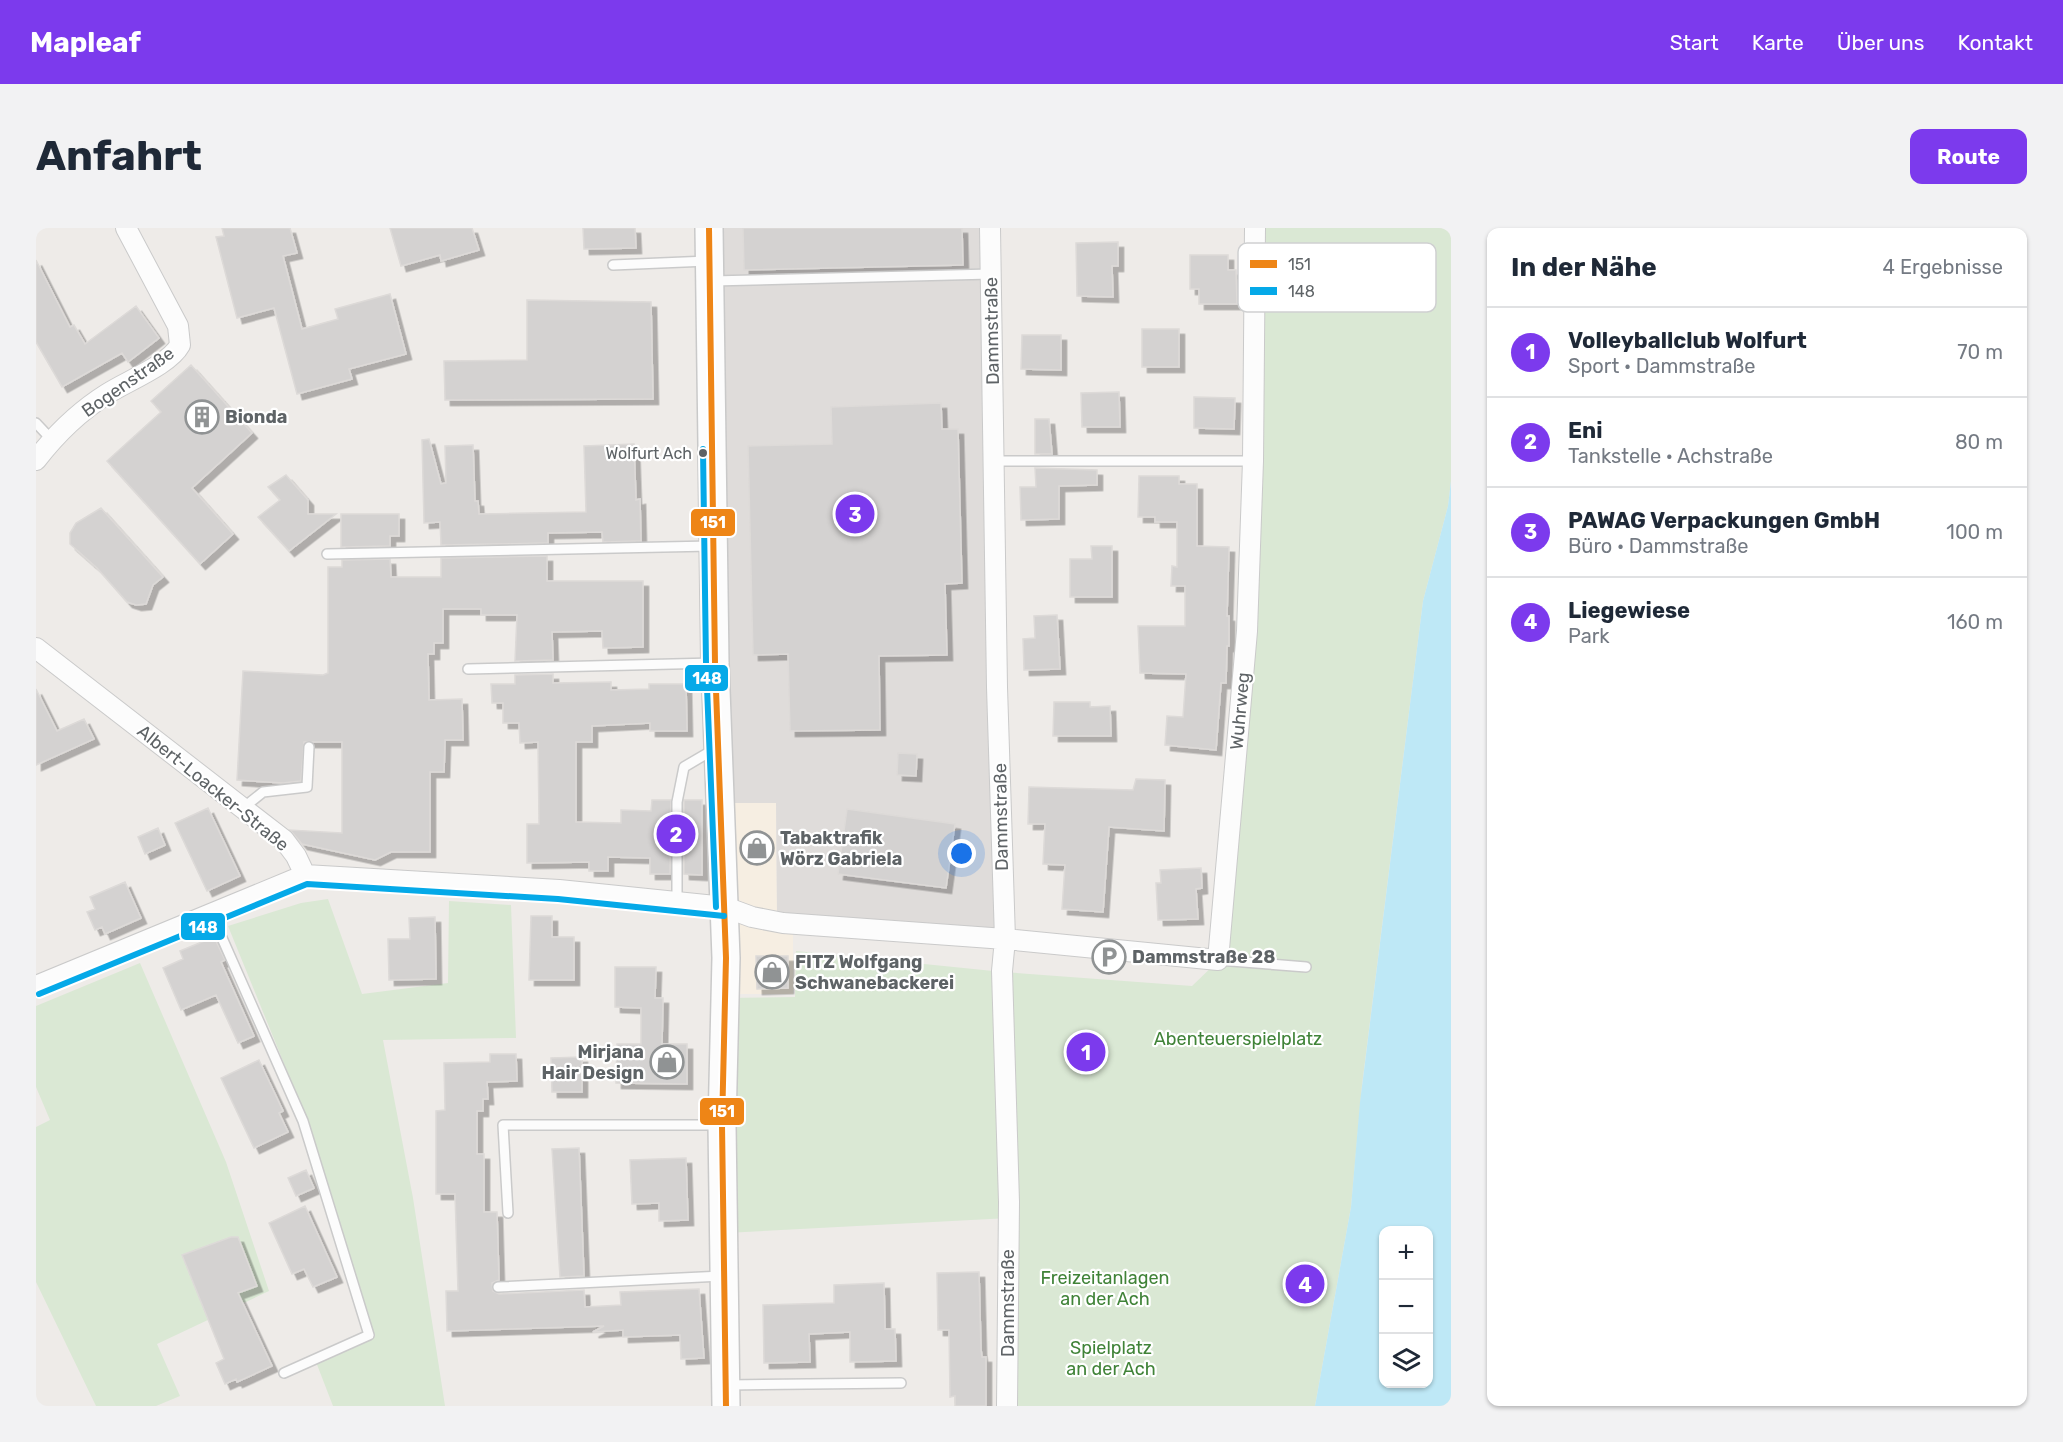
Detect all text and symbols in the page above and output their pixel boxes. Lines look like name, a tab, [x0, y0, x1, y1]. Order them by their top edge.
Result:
text: Mapleaf	[30, 26, 141, 59]
text: Start	[1670, 30, 1719, 55]
text: Karte	[1752, 30, 1804, 55]
text: Über uns	[1837, 30, 1925, 55]
text: Kontakt	[1958, 30, 2033, 55]
button: Route	[1910, 129, 2027, 184]
text: Anfahrt	[36, 131, 202, 181]
legend	[1238, 243, 1436, 312]
text: In der Nähe	[1511, 252, 1657, 283]
text: 151	[1288, 255, 1311, 274]
text: 4 Ergebnisse	[1883, 255, 2003, 279]
street label: Dammstraße	[980, 277, 1004, 385]
text: 148	[1288, 282, 1315, 301]
text: Volleyballclub Wolfurt	[1568, 327, 1807, 354]
text: 1	[1526, 340, 1535, 364]
text: 70 m	[1957, 340, 2003, 364]
street label: Bogenstraße	[78, 342, 178, 422]
text: Sport · Dammstraße	[1568, 354, 1756, 378]
building icon: Bionda	[184, 399, 220, 435]
place label: Bionda	[225, 406, 287, 428]
text: Eni	[1568, 417, 1603, 444]
text: 2	[1524, 430, 1537, 454]
text: 80 m	[1955, 430, 2003, 454]
place label: Wolfurt Ach	[606, 444, 692, 463]
text: Tankstelle · Achstraße	[1568, 444, 1773, 468]
marker: Wolfurt Ach	[697, 447, 709, 459]
pin: 3	[836, 492, 874, 536]
text: PAWAG Verpackungen GmbH	[1568, 507, 1880, 534]
line badge: 151	[690, 508, 736, 537]
text: 151	[700, 513, 726, 532]
text: 3	[1524, 520, 1537, 544]
text: 100 m	[1946, 520, 2003, 544]
text: Büro · Dammstraße	[1568, 534, 1749, 558]
text: Liegewiese	[1568, 597, 1690, 624]
text: 4	[1524, 610, 1537, 634]
text: 160 m	[1947, 610, 2003, 634]
text: Park	[1568, 624, 1610, 648]
line badge: 148	[684, 664, 729, 692]
text: 148	[692, 669, 722, 688]
street label: Wuhrweg	[1226, 671, 1254, 751]
street label: Albert-Loacker-Straße	[133, 720, 293, 856]
street label: Dammstraße	[989, 763, 1013, 871]
pin: 2	[656, 812, 696, 856]
place label: Tabaktrafik Wörz Gabriela	[780, 827, 902, 870]
shop icon: Tabaktrafik Wörz Gabriela	[739, 830, 775, 866]
your location	[947, 839, 976, 868]
line badge: 148	[180, 912, 226, 941]
text: 148	[188, 918, 218, 937]
parking icon: Dammstraße 28	[1091, 939, 1127, 975]
place label: Dammstraße 28	[1132, 946, 1275, 968]
place label: FITZ Wolfgang Schwanebackerei	[795, 951, 954, 994]
shop icon: FITZ Wolfgang Schwanebackerei	[754, 954, 790, 990]
park label: Abenteuerspielplatz	[1154, 1028, 1322, 1050]
pin: 1	[1066, 1030, 1106, 1074]
place label: Mirjana Hair Design	[542, 1041, 644, 1084]
shop icon: Mirjana Hair Design	[649, 1044, 685, 1080]
line badge: 151	[699, 1097, 745, 1126]
text: 151	[709, 1102, 735, 1121]
map controls	[1379, 1226, 1433, 1388]
button: +	[1379, 1226, 1433, 1280]
street label: Dammstraße	[997, 1249, 1019, 1357]
pin: 4	[1286, 1262, 1324, 1306]
park label: Freizeitanlagen an der Ach	[1041, 1267, 1169, 1310]
button: −	[1379, 1280, 1433, 1334]
button: layers	[1379, 1334, 1433, 1388]
park label: Spielplatz an der Ach	[1066, 1337, 1156, 1380]

